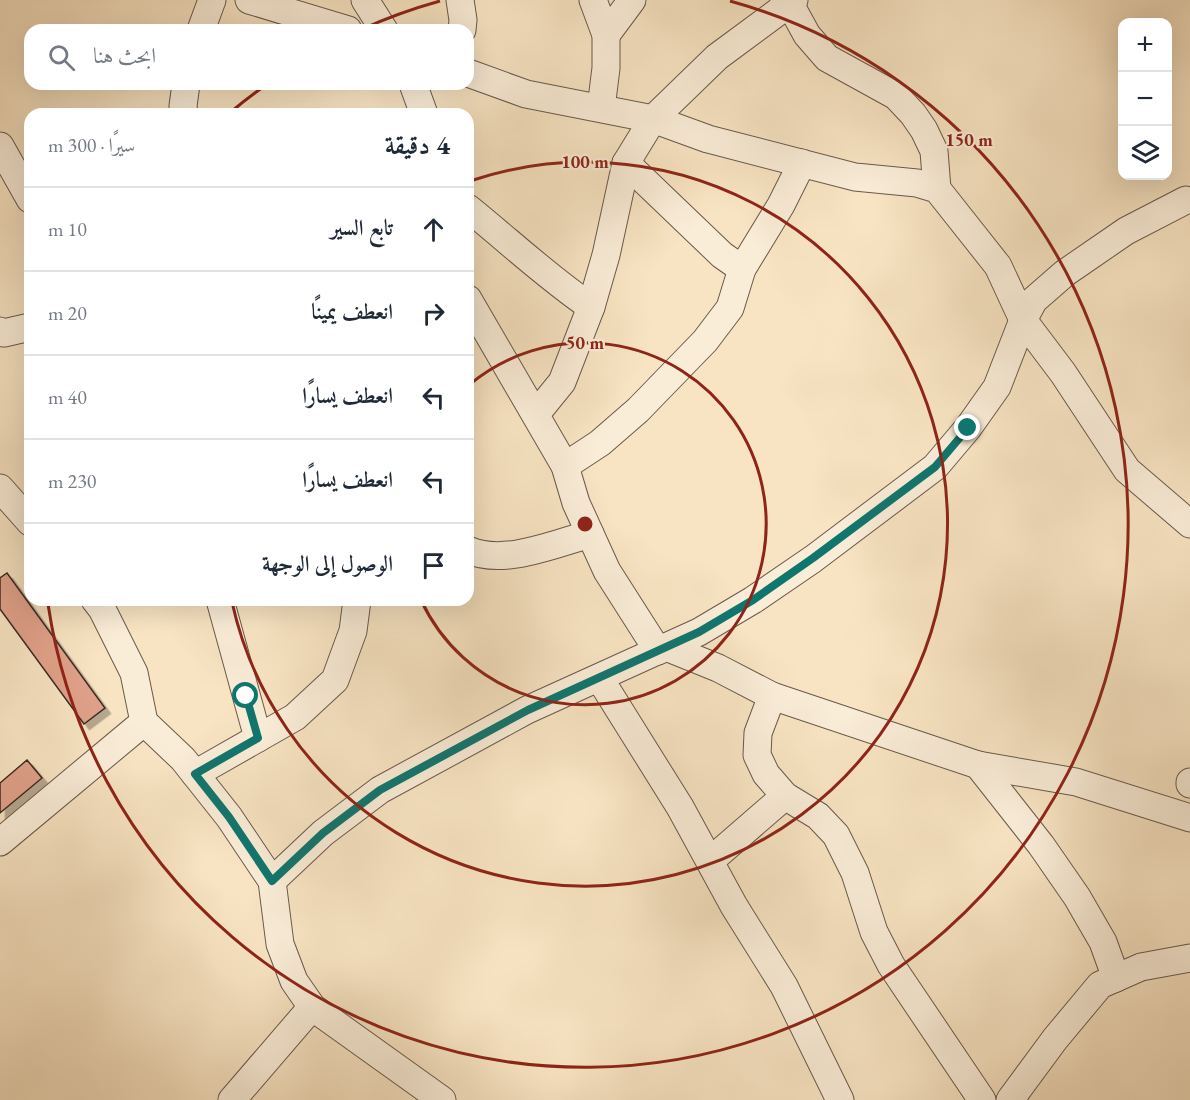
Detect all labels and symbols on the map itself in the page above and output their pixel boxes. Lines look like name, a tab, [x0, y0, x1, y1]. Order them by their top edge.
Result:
text: 150 m	[945, 128, 993, 151]
text: 100 m	[561, 150, 609, 173]
text: 50 m	[566, 331, 604, 354]
route end	[954, 414, 980, 440]
centre of rings	[575, 514, 595, 534]
route start	[232, 682, 258, 708]

